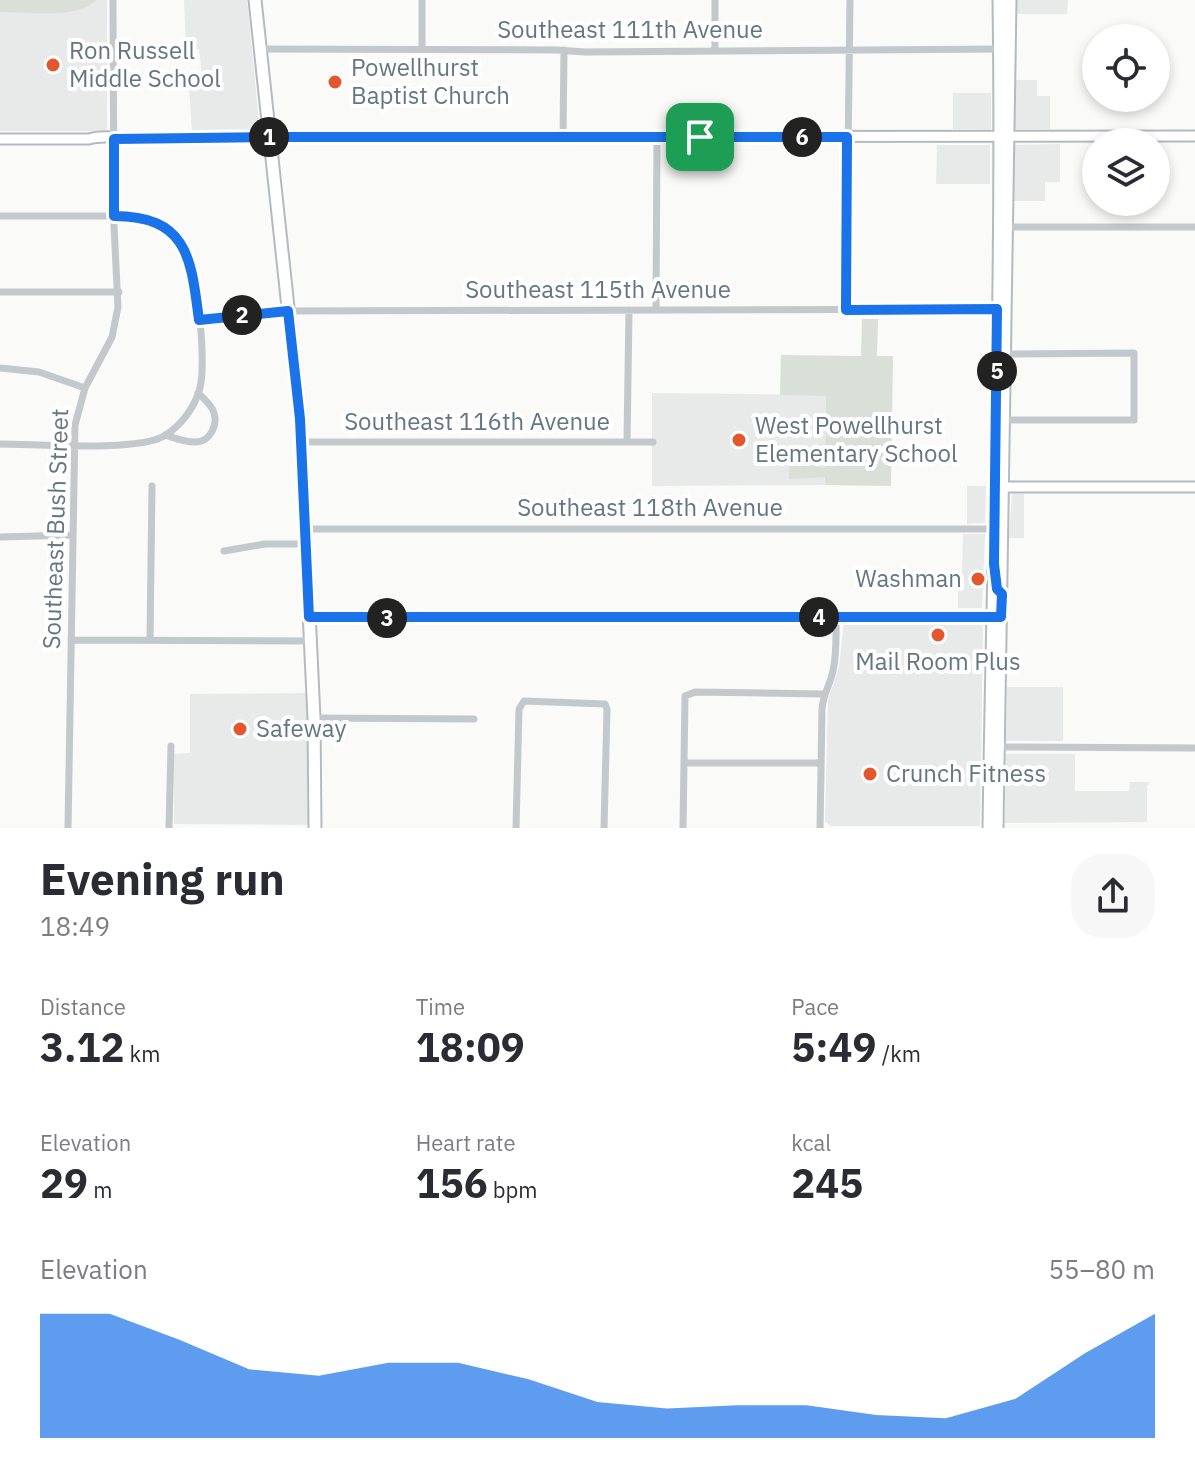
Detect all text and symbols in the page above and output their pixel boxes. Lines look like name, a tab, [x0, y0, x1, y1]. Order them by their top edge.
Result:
street label: Southeast 111th Avenue	[497, 13, 763, 45]
map controls	[1082, 24, 1170, 216]
button: locate	[1082, 24, 1170, 112]
place label: Ron Russell Middle School	[69, 34, 221, 94]
place label: Powellhurst Baptist Church	[351, 51, 510, 111]
marker: Ron Russell Middle School	[44, 56, 62, 74]
marker: Powellhurst Baptist Church	[326, 73, 344, 91]
pin	[666, 103, 734, 171]
icon: arrive	[678, 115, 722, 159]
pin: 1	[249, 117, 289, 157]
pin: 6	[782, 117, 822, 157]
text: 1	[262, 122, 276, 151]
text: 6	[795, 122, 809, 151]
button: layers	[1082, 128, 1170, 216]
street label: Southeast 115th Avenue	[465, 273, 731, 305]
pin: 2	[222, 295, 262, 335]
text: 2	[235, 300, 249, 329]
pin: 5	[977, 351, 1017, 391]
text: 5	[990, 356, 1004, 385]
street label: Southeast 116th Avenue	[344, 405, 610, 437]
street label: Southeast Bush Street	[35, 408, 75, 650]
place label: West Powellhurst Elementary School	[755, 409, 957, 469]
marker: West Powellhurst Elementary School	[730, 431, 748, 449]
street label: Southeast 118th Avenue	[517, 491, 783, 523]
place label: Washman	[855, 562, 962, 594]
marker: Washman	[969, 570, 987, 588]
pin: 4	[799, 597, 839, 637]
pin: 3	[367, 598, 407, 638]
text: 4	[812, 602, 826, 631]
text: 3	[380, 603, 394, 632]
marker: Mail Room Plus	[929, 626, 947, 644]
place label: Mail Room Plus	[855, 645, 1021, 677]
place label: Safeway	[256, 712, 346, 744]
marker: Safeway	[231, 720, 249, 738]
place label: Crunch Fitness	[886, 757, 1046, 789]
marker: Crunch Fitness	[861, 765, 879, 783]
text: Evening run	[40, 850, 285, 907]
button: share	[1071, 854, 1155, 938]
text: 18:49	[40, 909, 110, 943]
text: Distance	[40, 992, 126, 1021]
text: Time	[416, 992, 465, 1021]
text: Pace	[791, 992, 839, 1021]
text: 3.12	[40, 1021, 124, 1073]
text: 18:09	[416, 1021, 525, 1073]
text: 5:49	[791, 1021, 877, 1073]
text: km	[124, 1039, 160, 1068]
text: /km	[877, 1039, 921, 1068]
text: Elevation	[40, 1128, 131, 1157]
text: Heart rate	[416, 1128, 516, 1157]
text: kcal	[791, 1128, 831, 1157]
text: 29	[40, 1157, 88, 1209]
text: 156	[416, 1157, 488, 1209]
text: 245	[791, 1157, 863, 1209]
text: m	[88, 1175, 112, 1204]
text: bpm	[488, 1175, 538, 1204]
text: Elevation	[40, 1252, 148, 1286]
text: 55–80 m	[1048, 1252, 1155, 1286]

